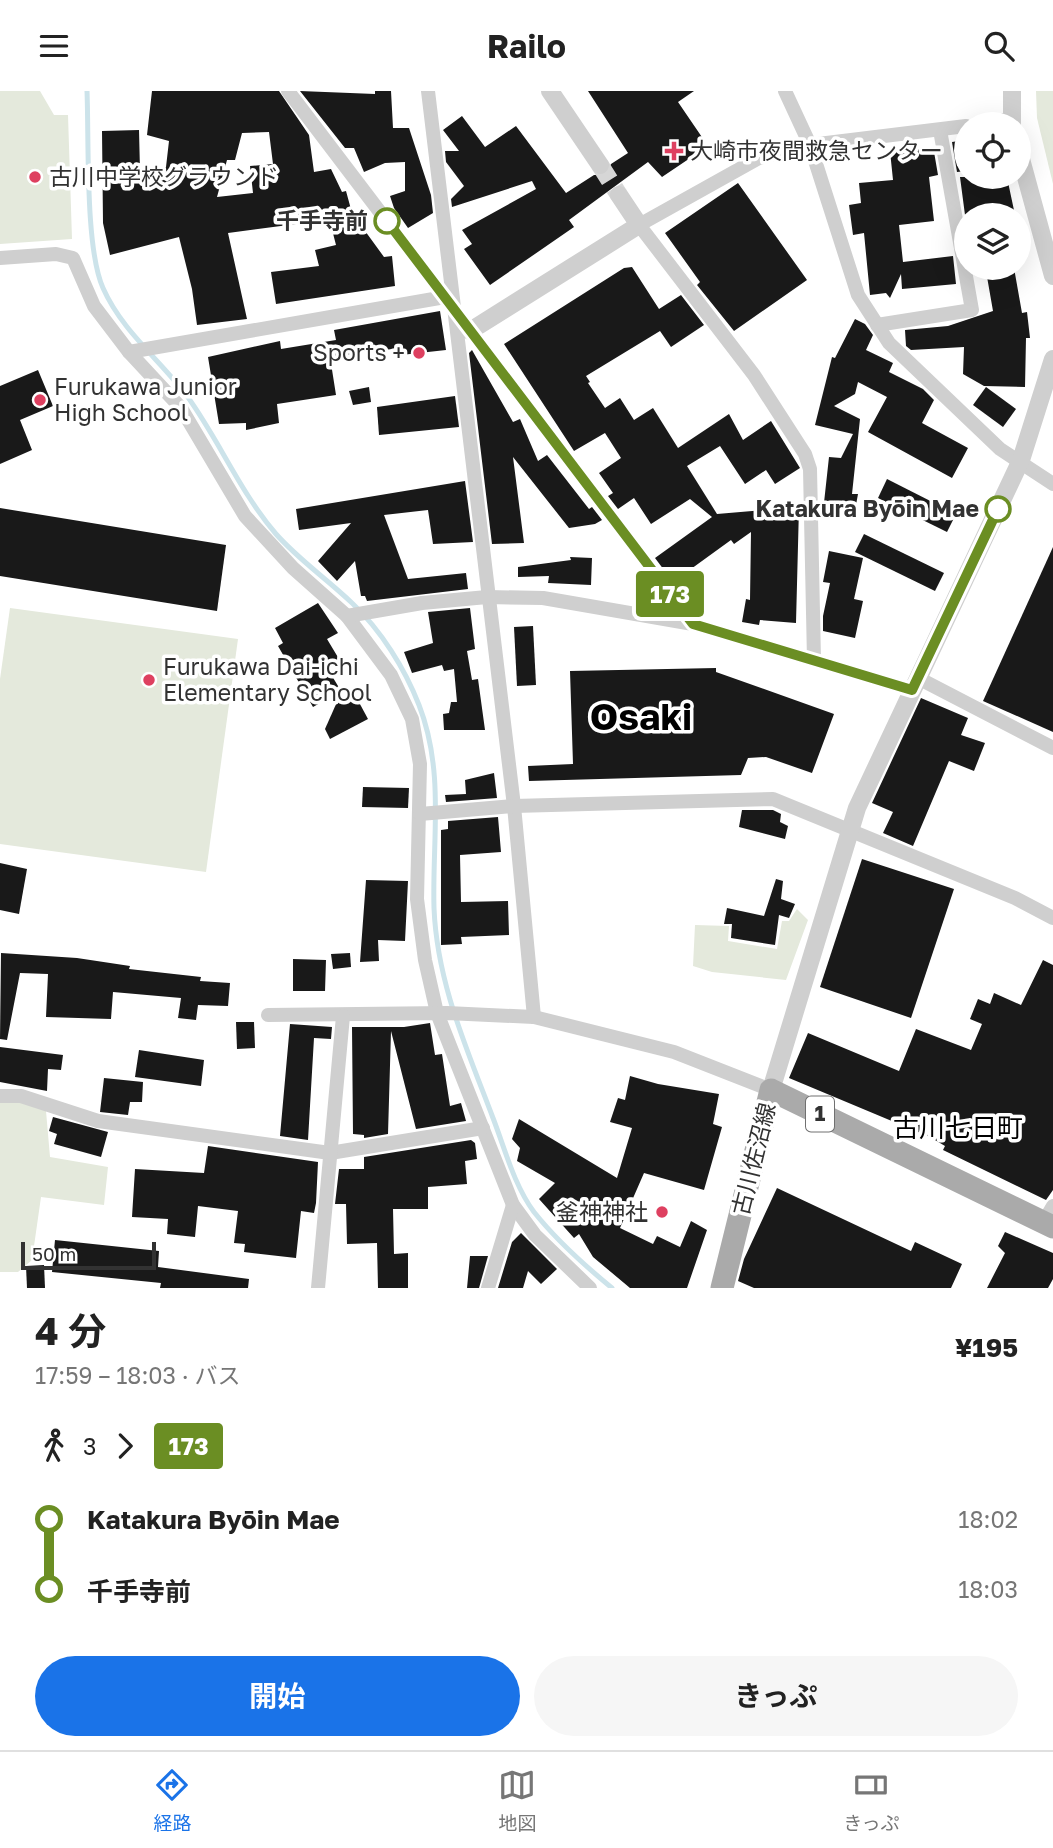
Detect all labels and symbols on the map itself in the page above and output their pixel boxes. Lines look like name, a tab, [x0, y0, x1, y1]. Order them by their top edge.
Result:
place label: 大崎市夜間救急センター	[690, 136, 943, 164]
marker: 大崎市夜間救急センター	[664, 141, 684, 161]
place label: 古川中学校グラウンド	[49, 162, 279, 190]
marker: 古川中学校グラウンド	[27, 169, 43, 185]
place label: 千手寺前	[276, 206, 368, 234]
marker: 千手寺前	[374, 208, 400, 234]
place label: Sports +	[313, 338, 405, 366]
marker: Sports +	[411, 345, 427, 361]
place label: Furukawa Junior High School	[54, 372, 237, 426]
marker: Furukawa Junior High School	[32, 392, 48, 408]
place label: Katakura Byōin Mae	[755, 494, 979, 522]
marker: Katakura Byōin Mae	[985, 496, 1011, 522]
line badge: 173	[630, 571, 710, 617]
place label: Furukawa Dai-ichi Elementary School	[163, 652, 372, 706]
marker: Furukawa Dai-ichi Elementary School	[141, 672, 157, 688]
district label: Osaki	[590, 694, 692, 738]
road number: 1	[806, 1097, 834, 1131]
street label: 古川佐沼線	[726, 1100, 781, 1218]
district label: 古川七日町	[893, 1112, 1023, 1143]
place label: 釜神神社	[556, 1197, 648, 1225]
marker: 釜神神社	[654, 1204, 670, 1220]
scale bar	[21, 1239, 156, 1271]

